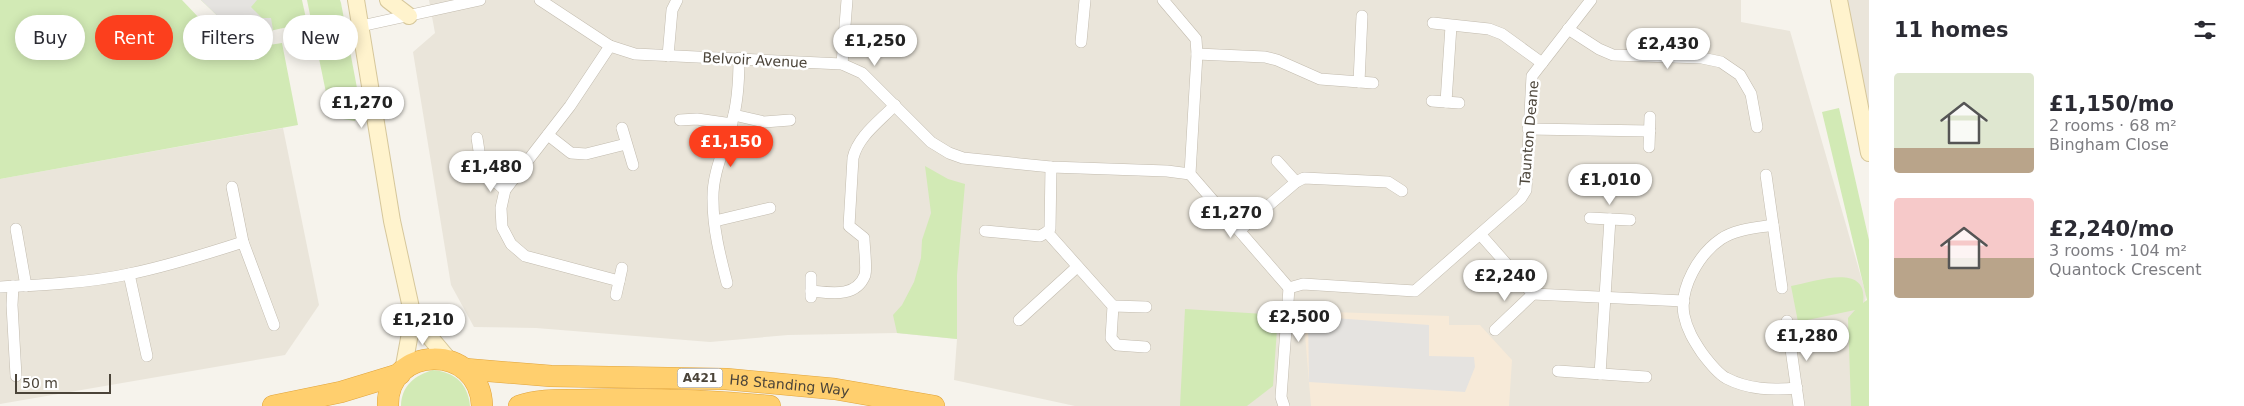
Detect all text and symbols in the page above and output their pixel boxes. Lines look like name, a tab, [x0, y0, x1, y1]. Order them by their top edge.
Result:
chip: Buy	[15, 15, 85, 60]
chip: Rent	[95, 15, 173, 60]
chip: Filters	[183, 15, 273, 60]
chip: New	[283, 15, 358, 60]
icon: filters	[2191, 16, 2219, 44]
text: 11 homes	[1894, 18, 2009, 42]
pin: £1,250	[834, 24, 916, 67]
pin: £2,430	[1627, 28, 1709, 70]
text: £1,250	[844, 31, 906, 50]
text: £2,430	[1637, 34, 1699, 53]
street label: Belvoir Avenue	[702, 49, 808, 71]
street label: Taunton Deane	[1516, 80, 1542, 187]
pin: £1,270	[321, 86, 403, 129]
text: £1,150/mo	[2049, 92, 2174, 116]
text: £1,270	[331, 93, 393, 112]
icon: home	[1934, 93, 1994, 153]
text: 2 rooms · 68 m²	[2049, 116, 2177, 135]
pin: £1,150	[690, 126, 772, 168]
text: £1,150	[700, 132, 762, 151]
text: Bingham Close	[2049, 135, 2169, 154]
pin: £1,480	[450, 150, 532, 193]
text: £1,480	[460, 157, 522, 176]
pin: £1,010	[1569, 164, 1651, 206]
text: £1,010	[1579, 170, 1641, 189]
pin: £1,270	[1190, 196, 1272, 239]
text: £1,270	[1200, 203, 1262, 222]
text: £2,240/mo	[2049, 217, 2174, 241]
icon: home	[1934, 218, 1994, 278]
text: 3 rooms · 104 m²	[2049, 241, 2187, 260]
pin: £2,240	[1464, 260, 1546, 302]
text: Quantock Crescent	[2049, 260, 2202, 279]
text: £2,240	[1474, 266, 1536, 285]
pin: £2,500	[1258, 300, 1340, 343]
pin: £1,210	[382, 304, 464, 346]
text: £2,500	[1268, 307, 1330, 326]
text: £1,210	[392, 310, 454, 329]
pin: £1,280	[1766, 320, 1848, 362]
text: £1,280	[1776, 326, 1838, 345]
road number: A421	[678, 368, 722, 388]
scale bar	[15, 371, 111, 394]
street label: H8 Standing Way	[729, 371, 851, 399]
text: 50 m	[22, 375, 58, 391]

